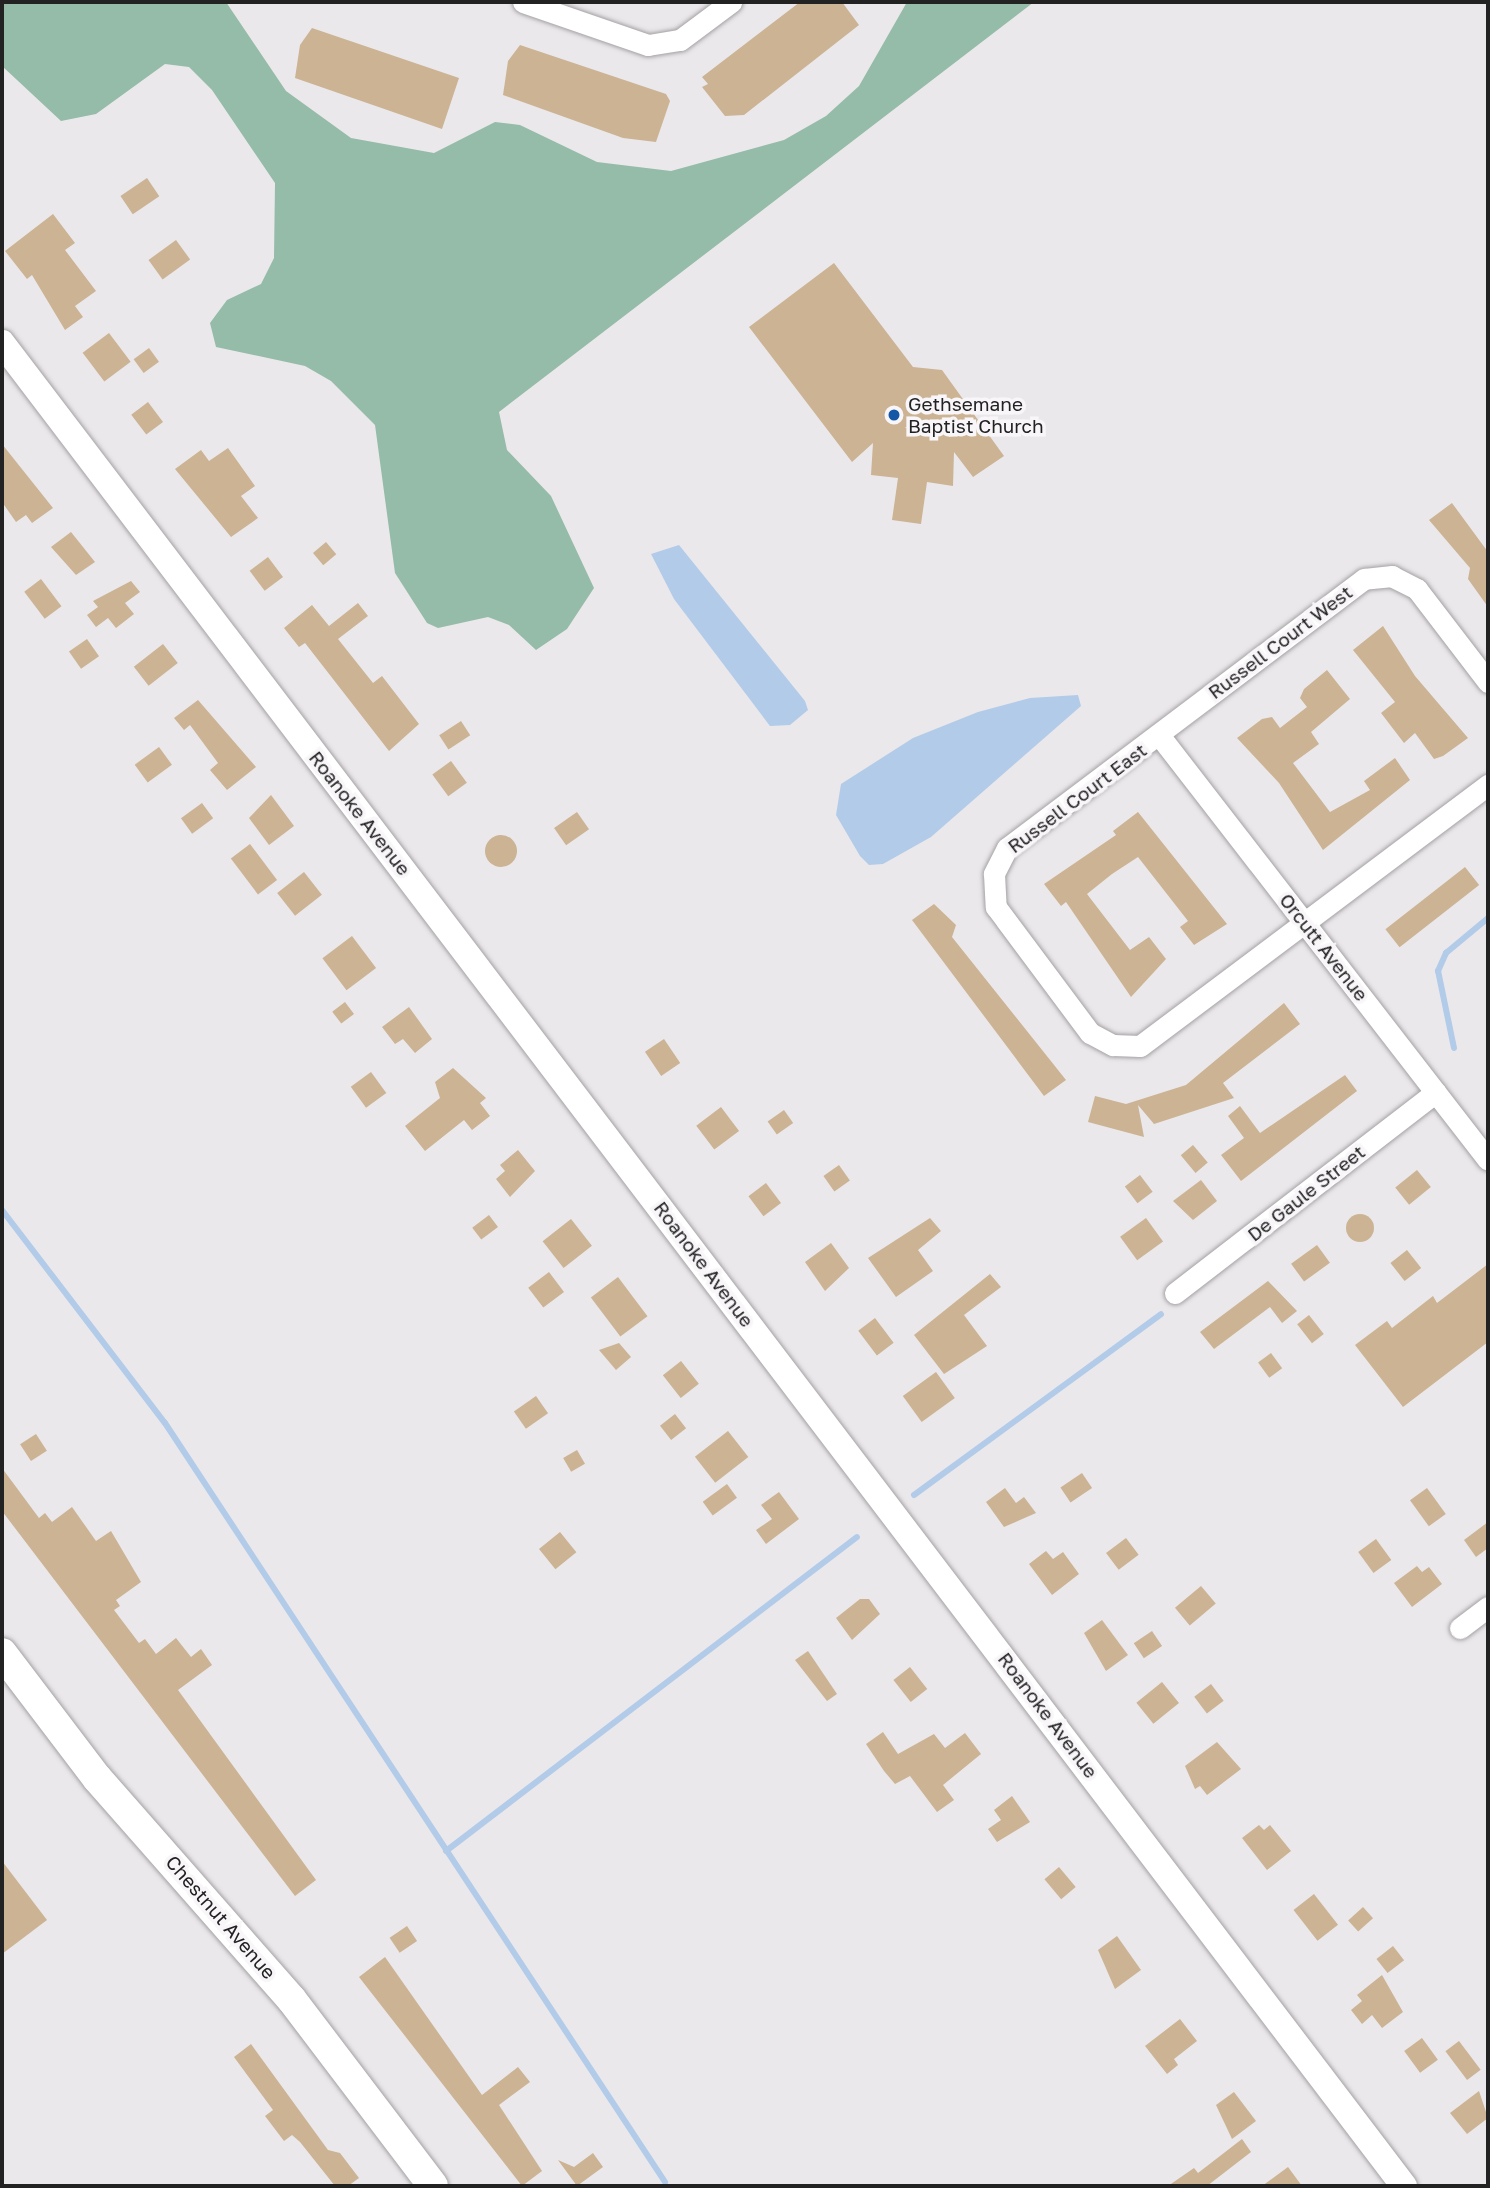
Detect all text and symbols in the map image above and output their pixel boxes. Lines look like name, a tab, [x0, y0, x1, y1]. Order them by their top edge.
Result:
place label: Gethsemane Baptist Church	[908, 393, 1044, 437]
marker: Gethsemane Baptist Church	[886, 407, 902, 423]
street label: Russell Court West	[1204, 580, 1356, 704]
street label: Russell Court East	[1003, 738, 1151, 858]
street label: Roanoke Avenue	[304, 746, 416, 880]
street label: Orcutt Avenue	[1275, 889, 1373, 1005]
street label: De Gaule Street	[1243, 1140, 1369, 1246]
street label: Roanoke Avenue	[649, 1197, 759, 1331]
street label: Roanoke Avenue	[993, 1648, 1103, 1782]
street label: Chestnut Avenue	[161, 1851, 281, 1983]

